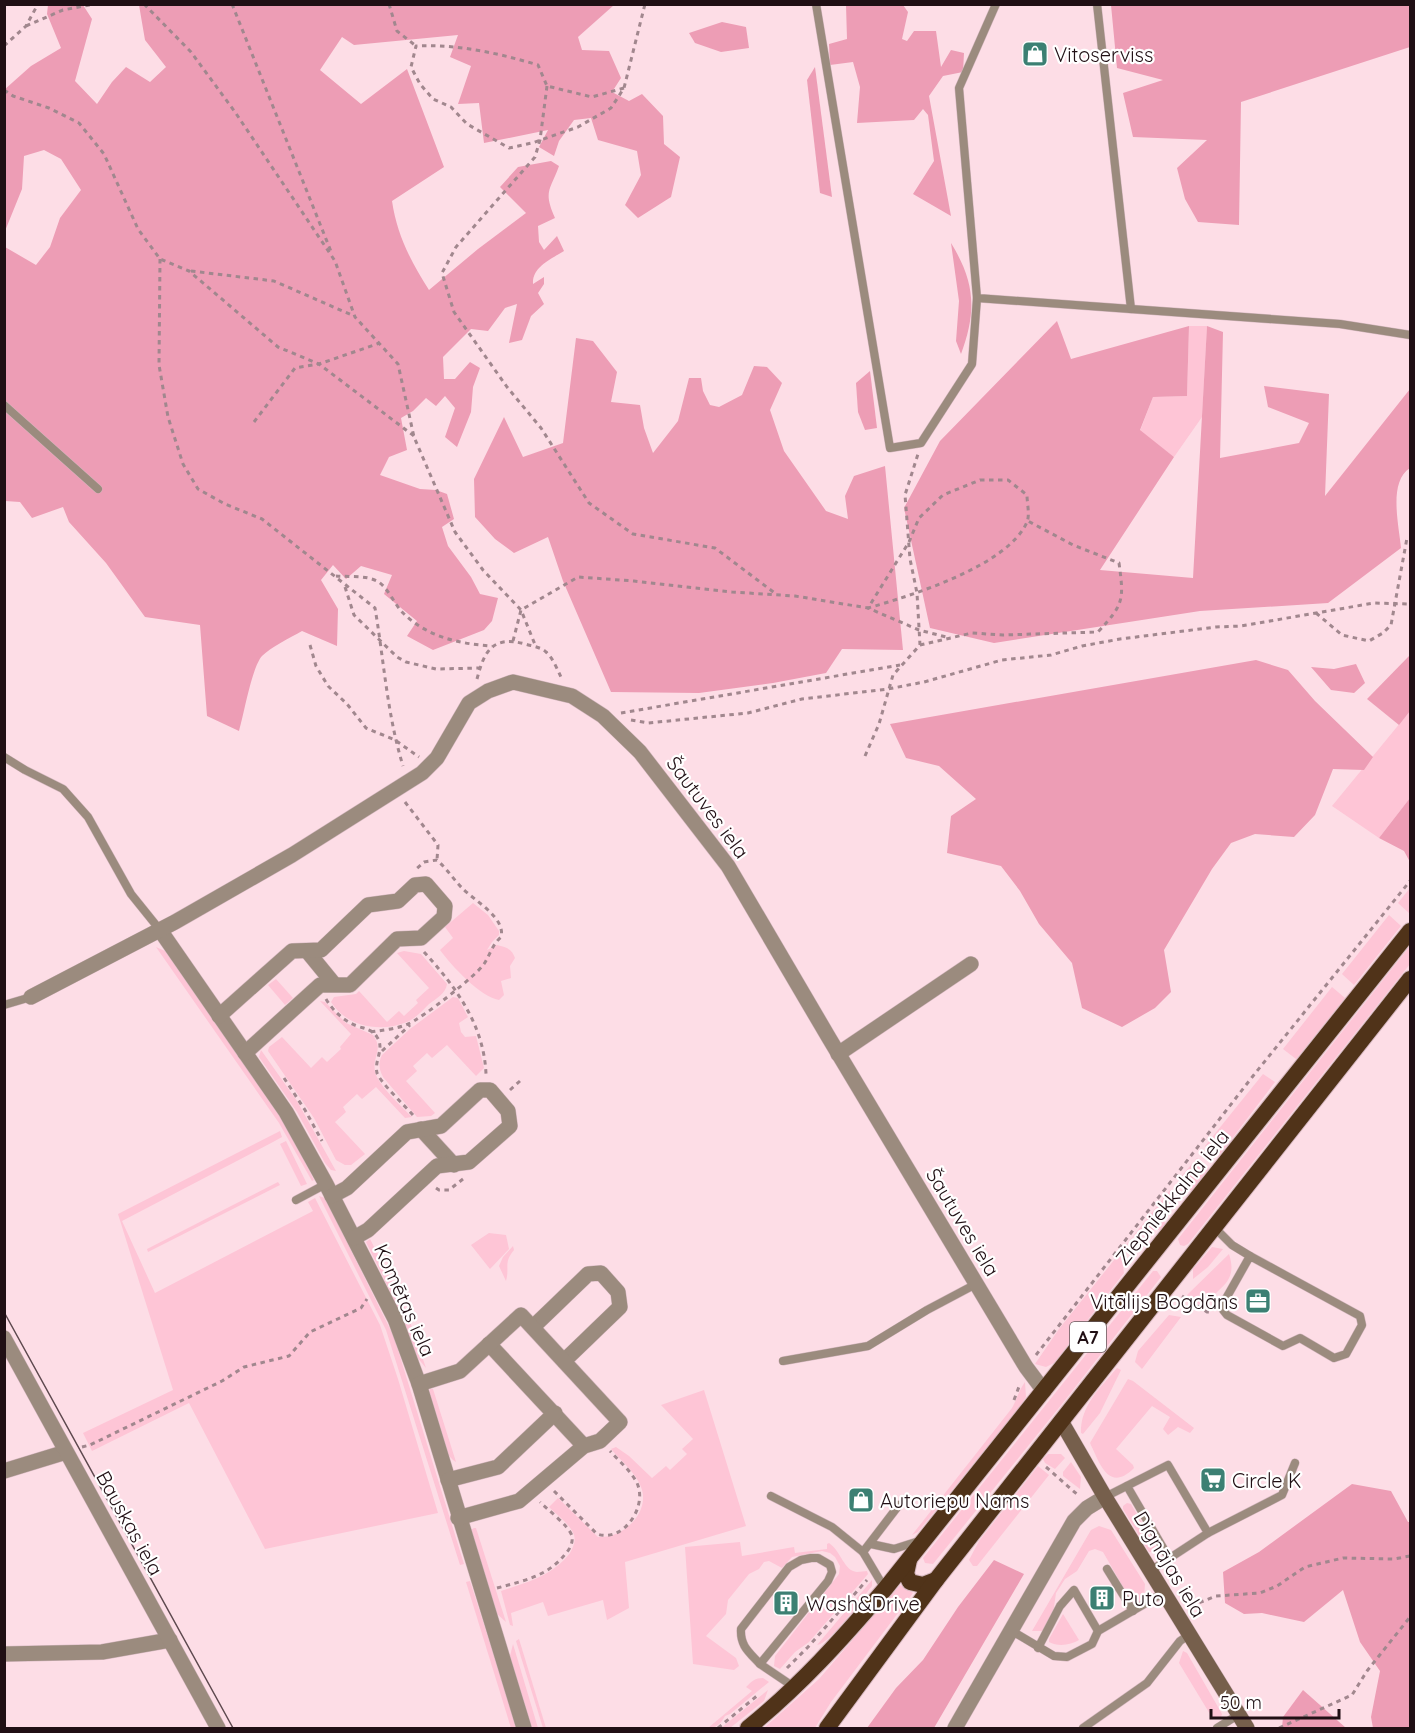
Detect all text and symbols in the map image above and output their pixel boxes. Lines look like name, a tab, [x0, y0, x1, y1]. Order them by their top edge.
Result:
shop icon: Vitoserviss	[1020, 39, 1050, 69]
place label: Vitoserviss	[1054, 42, 1153, 67]
street label: Šautuves iela	[661, 751, 755, 863]
street label: Ziepniekkalna iela	[1110, 1124, 1234, 1270]
street label: Šautuves iela	[921, 1163, 1005, 1281]
street label: Komētas iela	[369, 1240, 441, 1360]
office icon: Vitālijs Bogdāns	[1243, 1286, 1273, 1316]
place label: Vitālijs Bogdāns	[1090, 1289, 1238, 1314]
road number: A7	[1070, 1322, 1106, 1352]
supermarket icon: Circle K	[1198, 1465, 1228, 1495]
street label: Bauskas iela	[91, 1466, 169, 1580]
place label: Circle K	[1232, 1468, 1302, 1493]
shop icon: Autoriepu Nams	[846, 1485, 876, 1515]
place label: Autoriepu Nams	[880, 1488, 1029, 1513]
street label: Dignājas iela	[1129, 1506, 1211, 1622]
building icon: Puto	[1087, 1583, 1117, 1613]
place label: Puto	[1122, 1586, 1164, 1611]
building icon: Wash&Drive	[771, 1588, 801, 1618]
place label: Wash&Drive	[806, 1591, 920, 1616]
scale bar	[1211, 1682, 1338, 1720]
text: 50 m	[1220, 1691, 1262, 1714]

